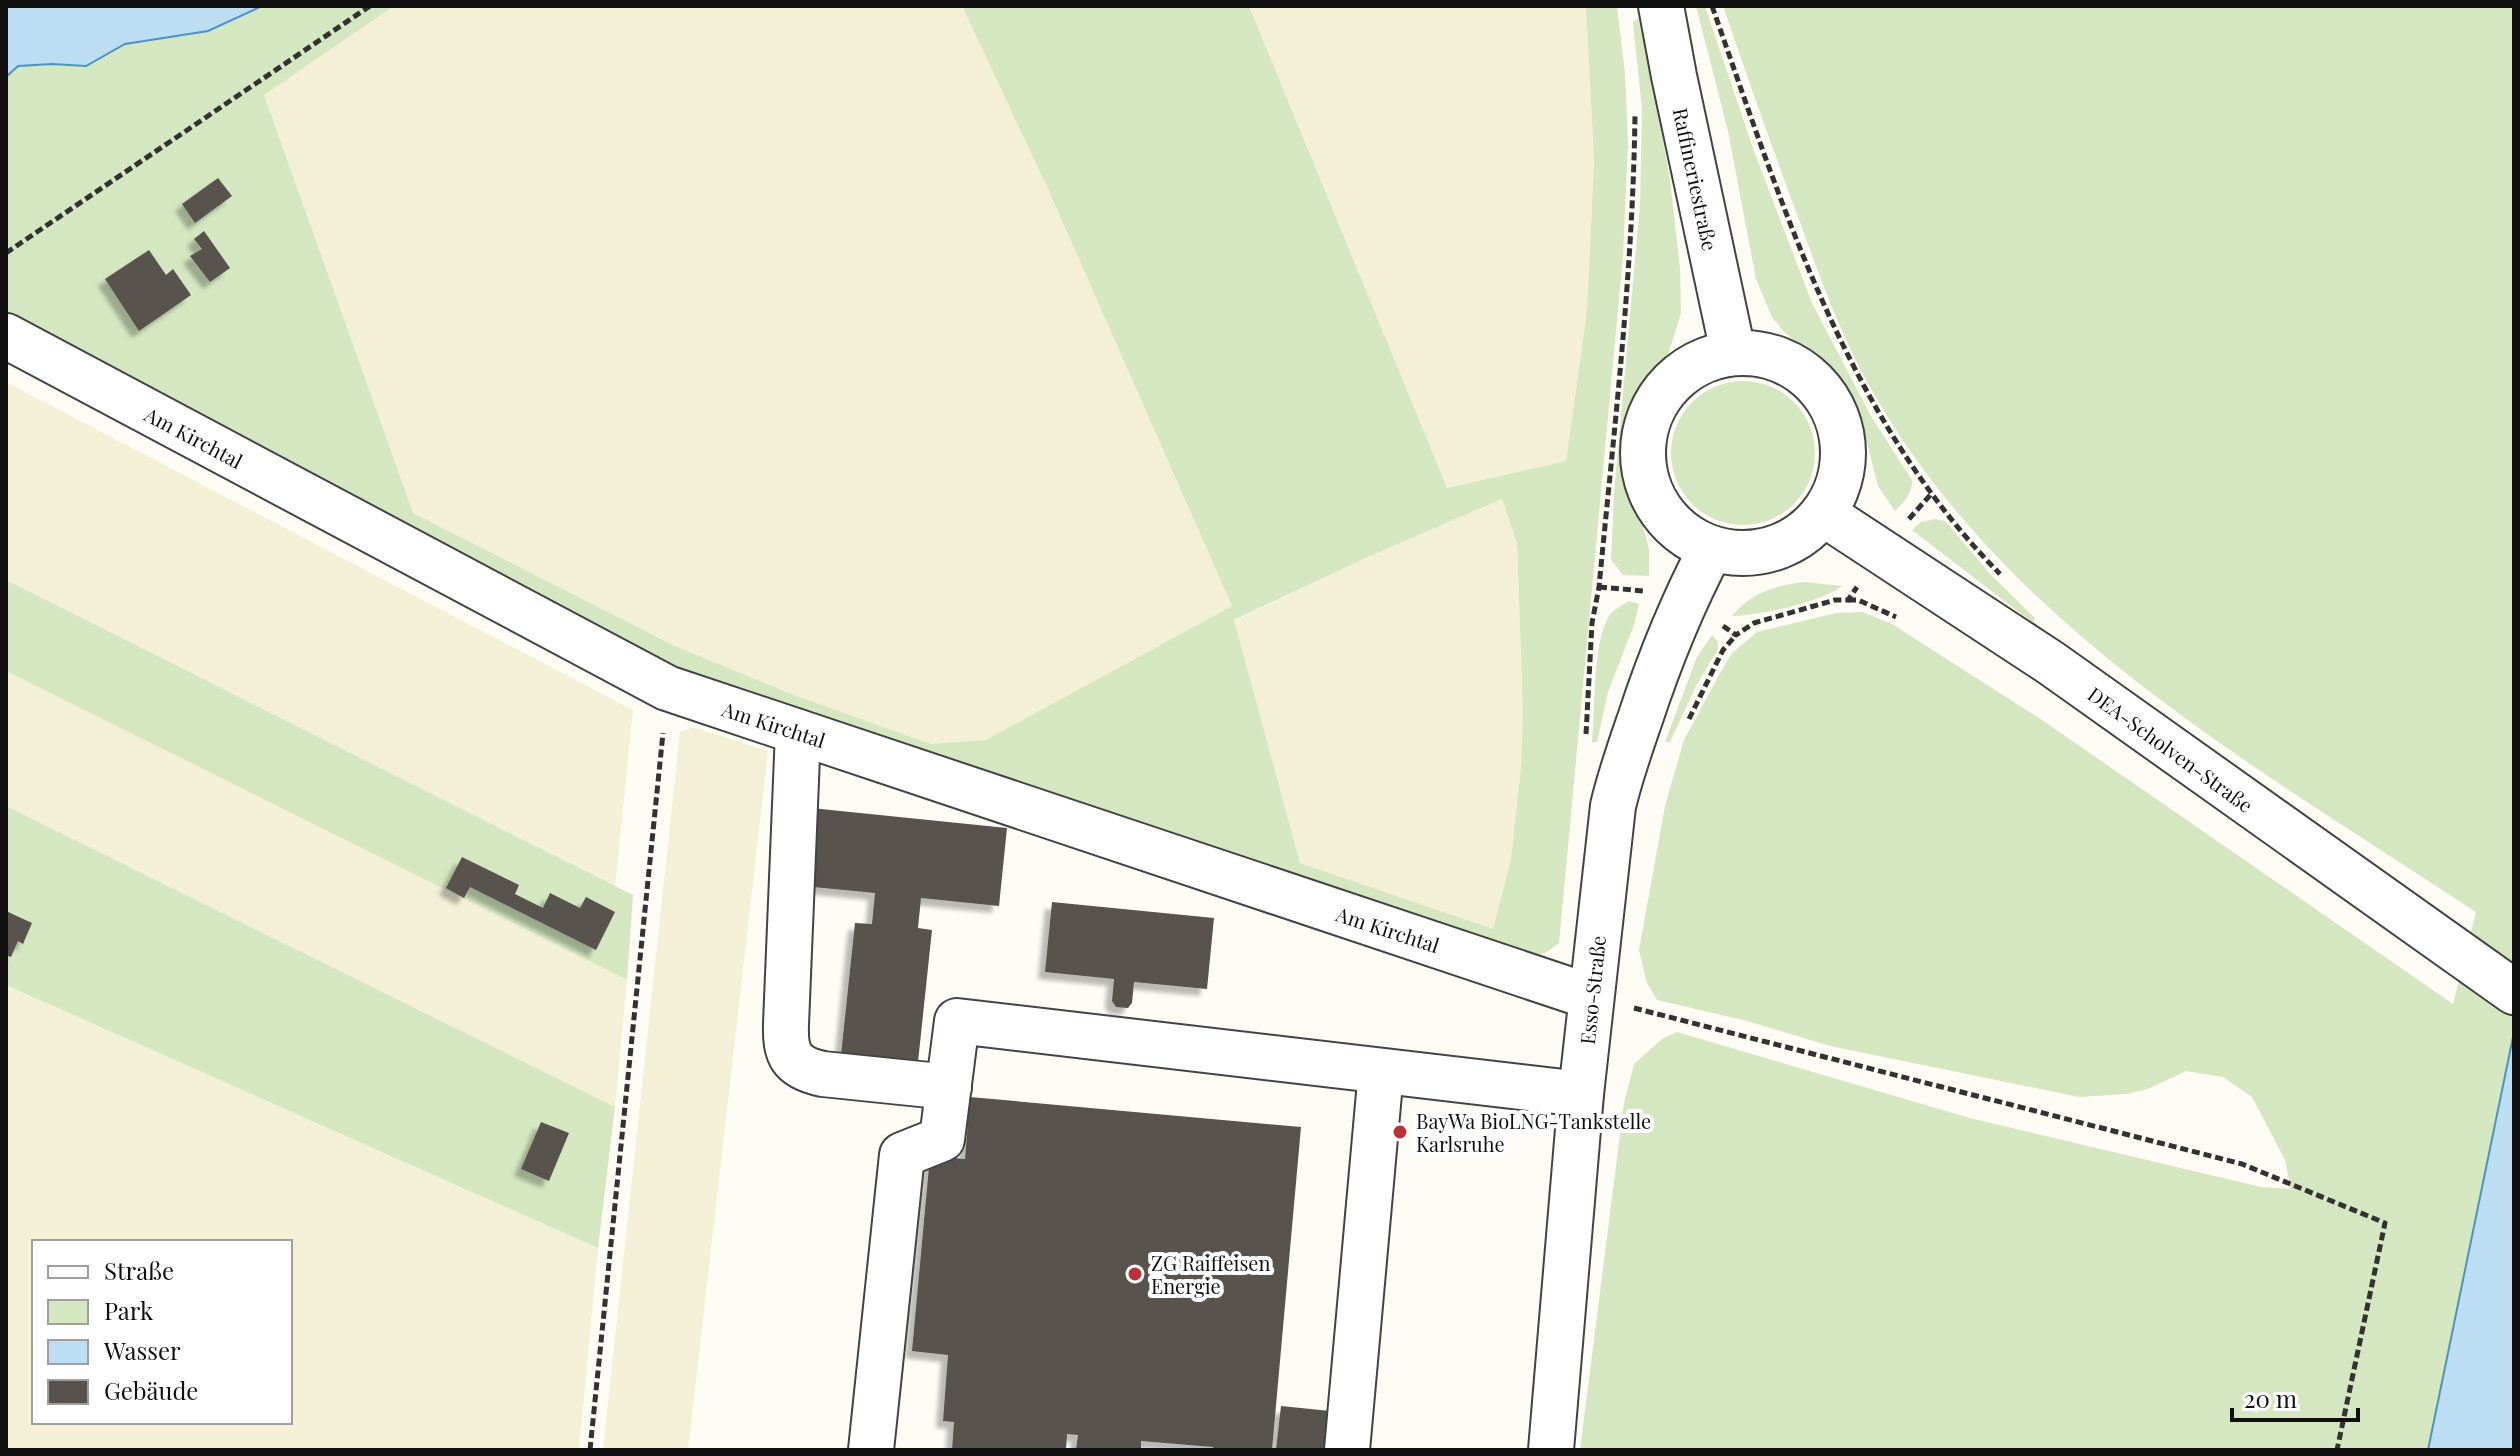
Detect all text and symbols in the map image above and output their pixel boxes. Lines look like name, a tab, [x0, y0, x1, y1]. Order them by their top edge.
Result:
street label: Raffineriestraße	[1668, 105, 1724, 253]
street label: Am Kirchtal	[140, 399, 248, 474]
street label: DEA-Scholven-Straße	[2083, 680, 2259, 818]
street label: Am Kirchtal	[718, 694, 829, 753]
street label: Am Kirchtal	[1332, 899, 1443, 958]
street label: Esso-Straße	[1573, 934, 1611, 1046]
place label: BayWa BioLNG-Tankstelle Karlsruhe	[1416, 1107, 1651, 1157]
marker: BayWa BioLNG-Tankstelle Karlsruhe	[1391, 1123, 1409, 1141]
legend	[32, 1240, 292, 1424]
place label: ZG Raiffeisen Energie	[1151, 1249, 1270, 1299]
text: Straße	[104, 1254, 174, 1286]
marker: ZG Raiffeisen Energie	[1126, 1265, 1144, 1283]
text: Park	[104, 1294, 154, 1326]
text: Wasser	[103, 1334, 181, 1366]
scale bar	[2232, 1372, 2358, 1422]
text: Gebäude	[104, 1374, 199, 1406]
text: 20 m	[2244, 1382, 2297, 1414]

